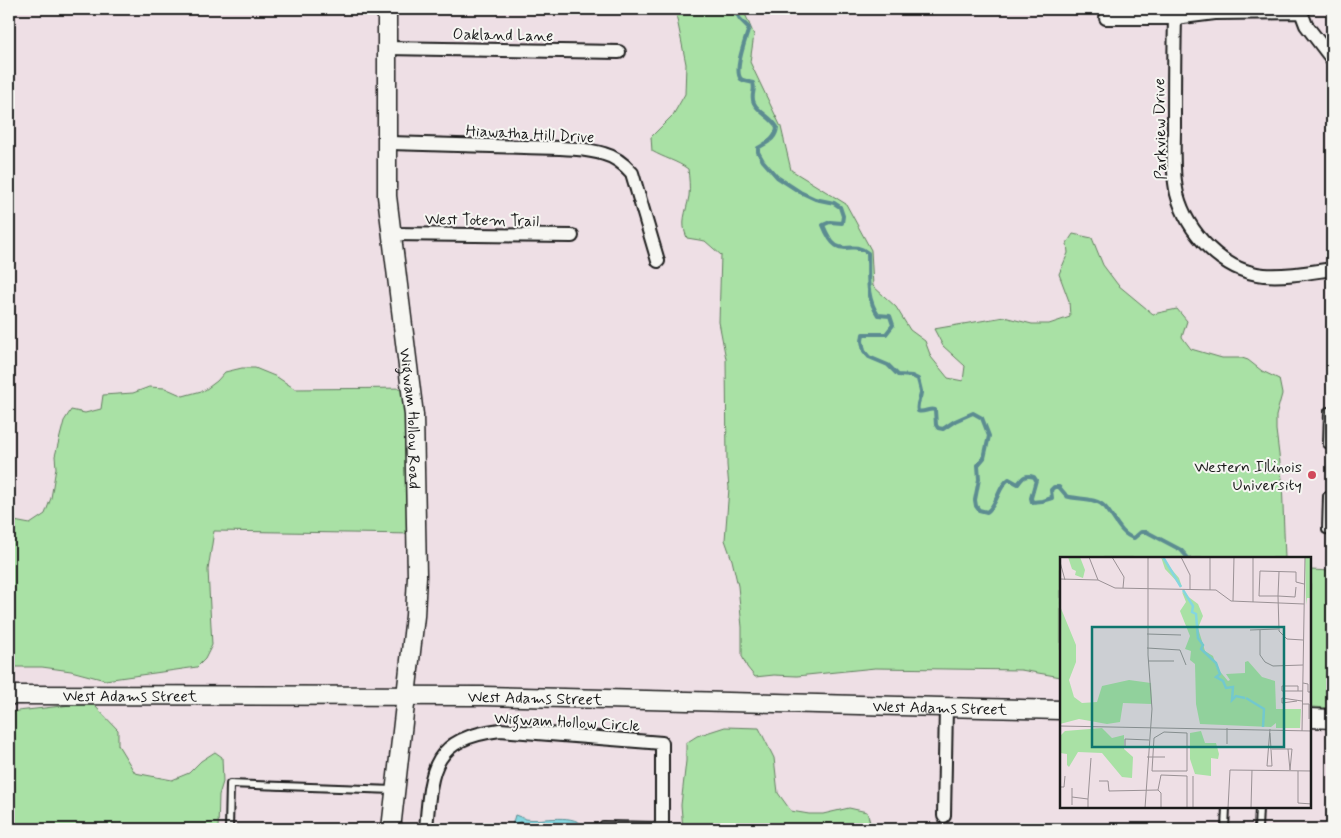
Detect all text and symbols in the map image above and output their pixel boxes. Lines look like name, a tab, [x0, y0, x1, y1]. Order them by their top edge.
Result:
street label: Oakland Lane	[452, 24, 553, 47]
street label: Parkview Drive	[1149, 78, 1172, 180]
street label: Hiawatha Hill Drive	[465, 121, 595, 148]
street label: West Totem Trail	[425, 209, 539, 232]
street label: Wigwam Hollow Road	[394, 347, 424, 489]
place label: Western Illinois University	[1194, 457, 1302, 496]
marker: Western Illinois University	[1306, 469, 1318, 481]
inset map	[1060, 557, 1311, 808]
street label: West Adams Street	[63, 686, 198, 707]
street label: West Adams Street	[468, 687, 603, 711]
street label: West Adams Street	[872, 696, 1008, 721]
street label: Wigwam Hollow Circle	[493, 708, 641, 738]

